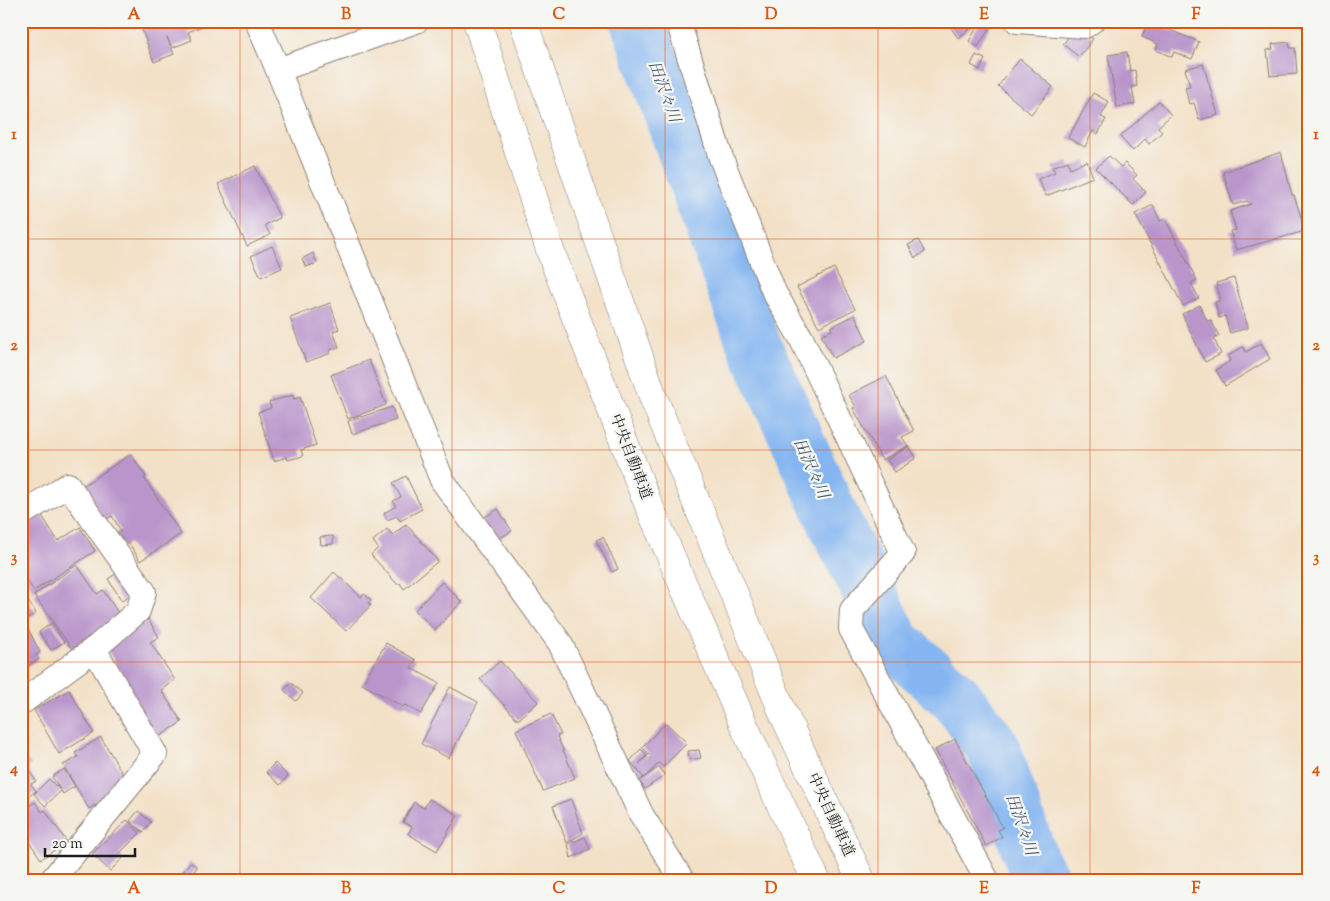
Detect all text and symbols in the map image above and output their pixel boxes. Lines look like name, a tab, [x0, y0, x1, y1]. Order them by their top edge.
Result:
text: A	[128, 4, 141, 27]
text: B	[341, 4, 351, 27]
text: C	[553, 4, 566, 27]
text: D	[765, 4, 778, 27]
text: E	[979, 4, 989, 27]
text: F	[1192, 4, 1201, 27]
water label: 田沢々川	[641, 58, 685, 128]
text: 1	[11, 124, 17, 147]
text: 1	[1313, 124, 1319, 147]
text: 2	[10, 335, 18, 358]
text: 2	[1312, 335, 1320, 358]
street label: 中央自動車道	[604, 411, 656, 503]
water label: 田沢々川	[786, 435, 834, 505]
text: 3	[11, 547, 18, 570]
text: 3	[1313, 547, 1320, 570]
text: 4	[9, 758, 18, 781]
text: 4	[1311, 758, 1320, 781]
street label: 中央自動車道	[801, 770, 859, 860]
water label: 田沢々川	[999, 791, 1042, 861]
scale bar	[45, 826, 135, 858]
text: 20 m	[52, 834, 83, 855]
text: A	[128, 878, 141, 901]
text: B	[341, 878, 351, 901]
text: C	[553, 878, 566, 901]
text: D	[765, 878, 778, 901]
text: E	[979, 878, 989, 901]
text: F	[1192, 878, 1201, 901]

